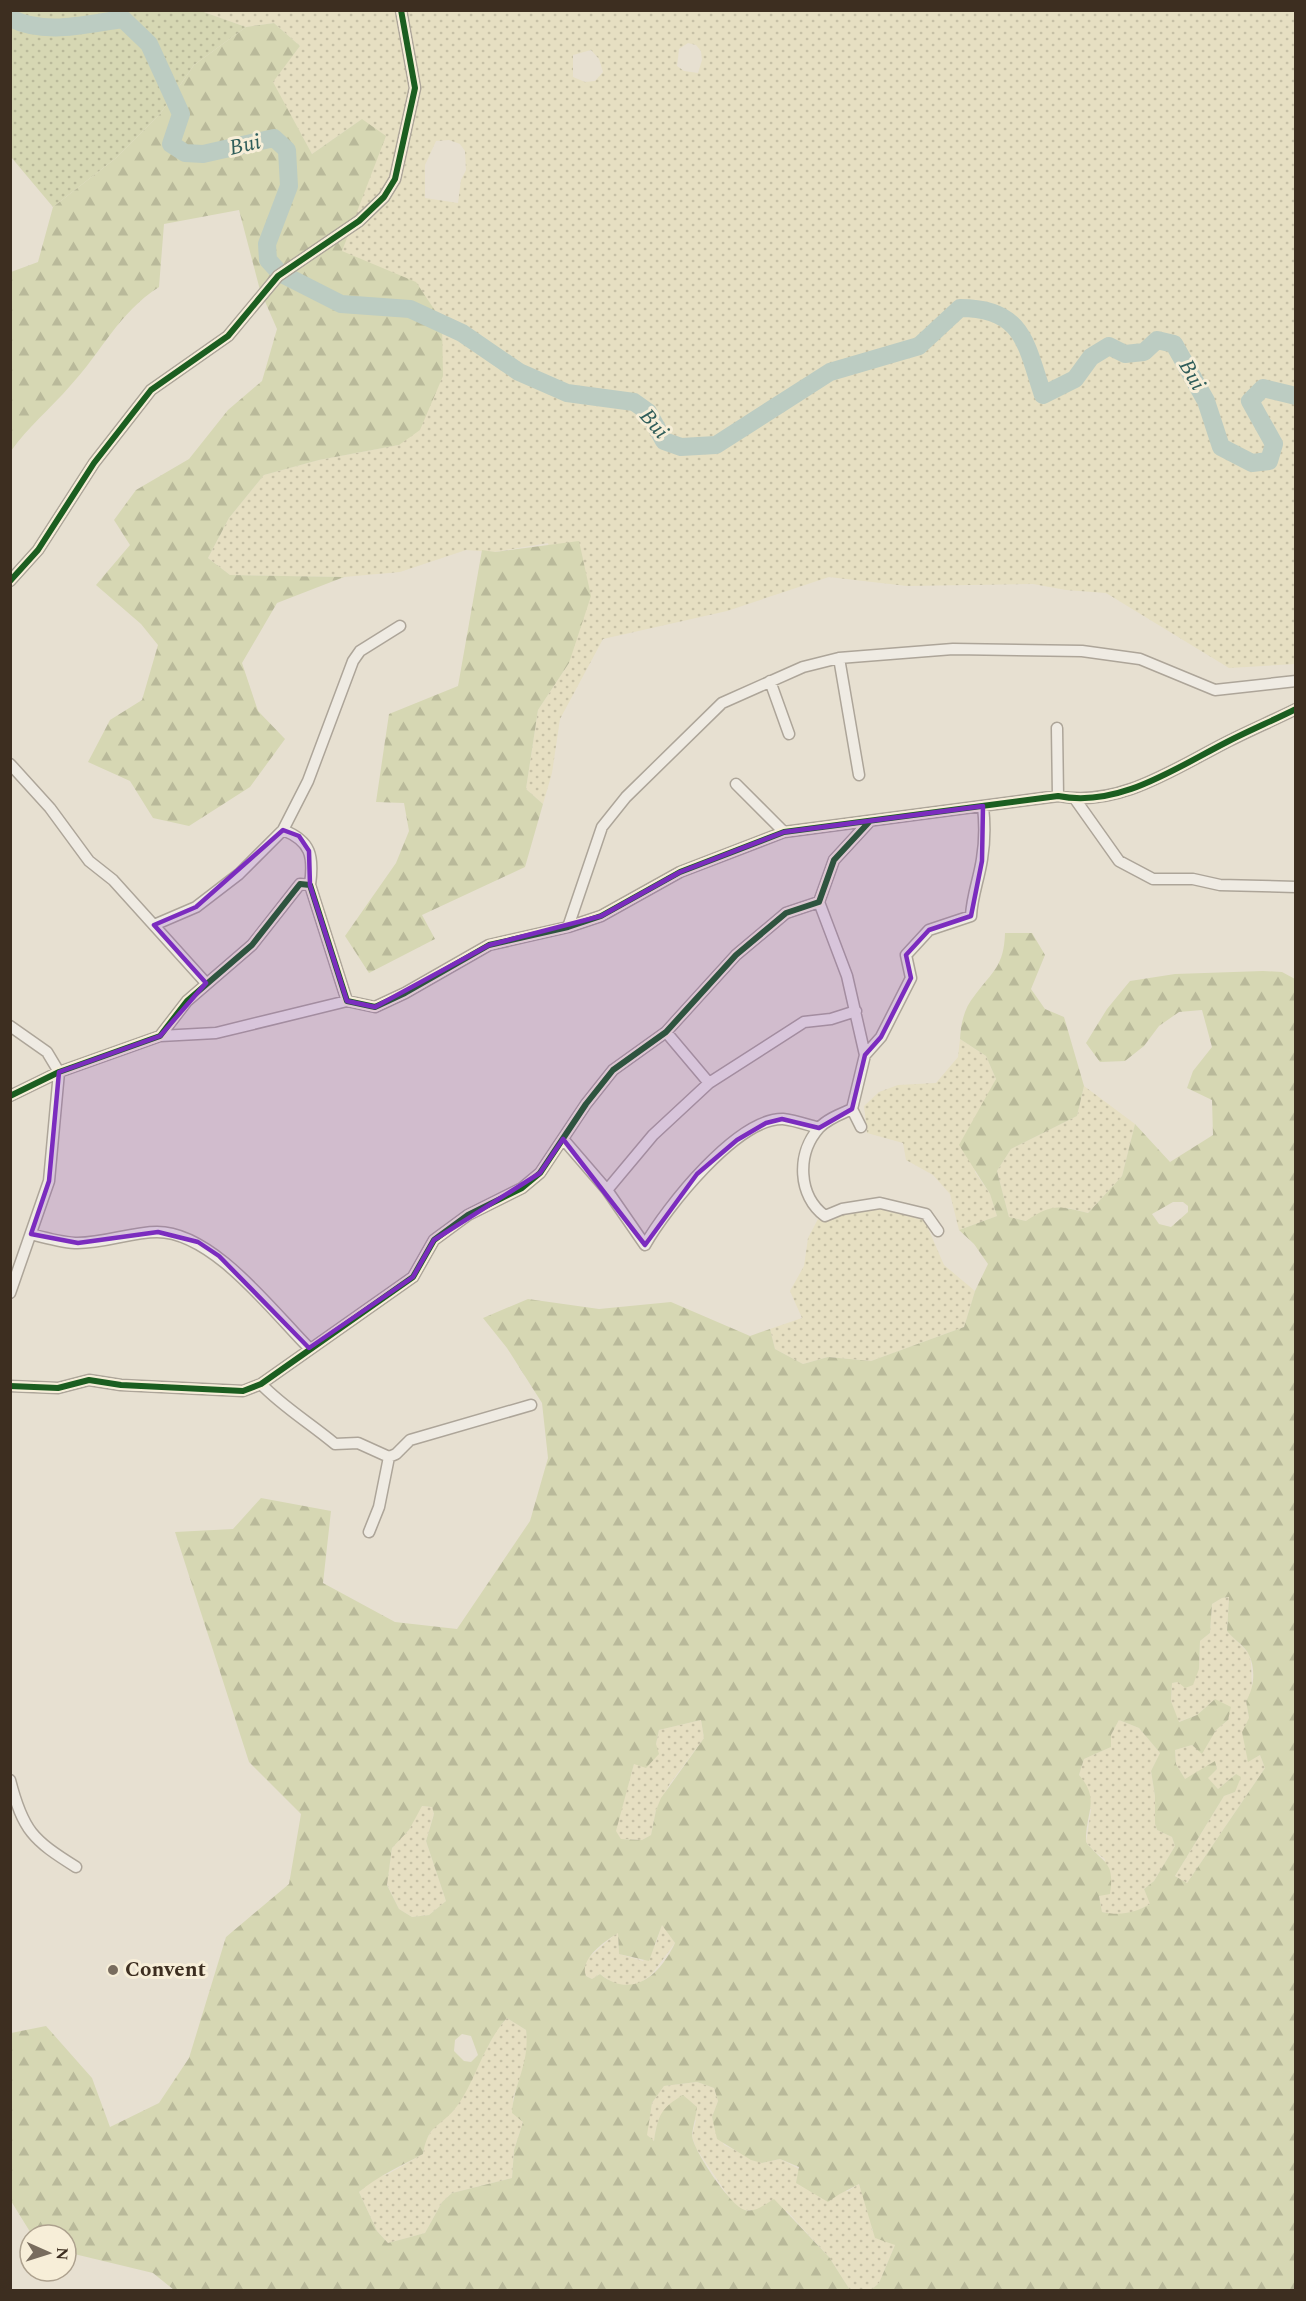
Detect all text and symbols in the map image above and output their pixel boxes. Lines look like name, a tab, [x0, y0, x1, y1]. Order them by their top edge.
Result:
water label: Bui	[226, 125, 264, 165]
water label: Bui	[1170, 353, 1214, 397]
water label: Bui	[631, 401, 677, 447]
place label: Convent	[125, 1954, 206, 1986]
marker: Convent	[106, 1963, 120, 1977]
north arrow	[18, 2223, 78, 2283]
text: N	[50, 2247, 74, 2261]

